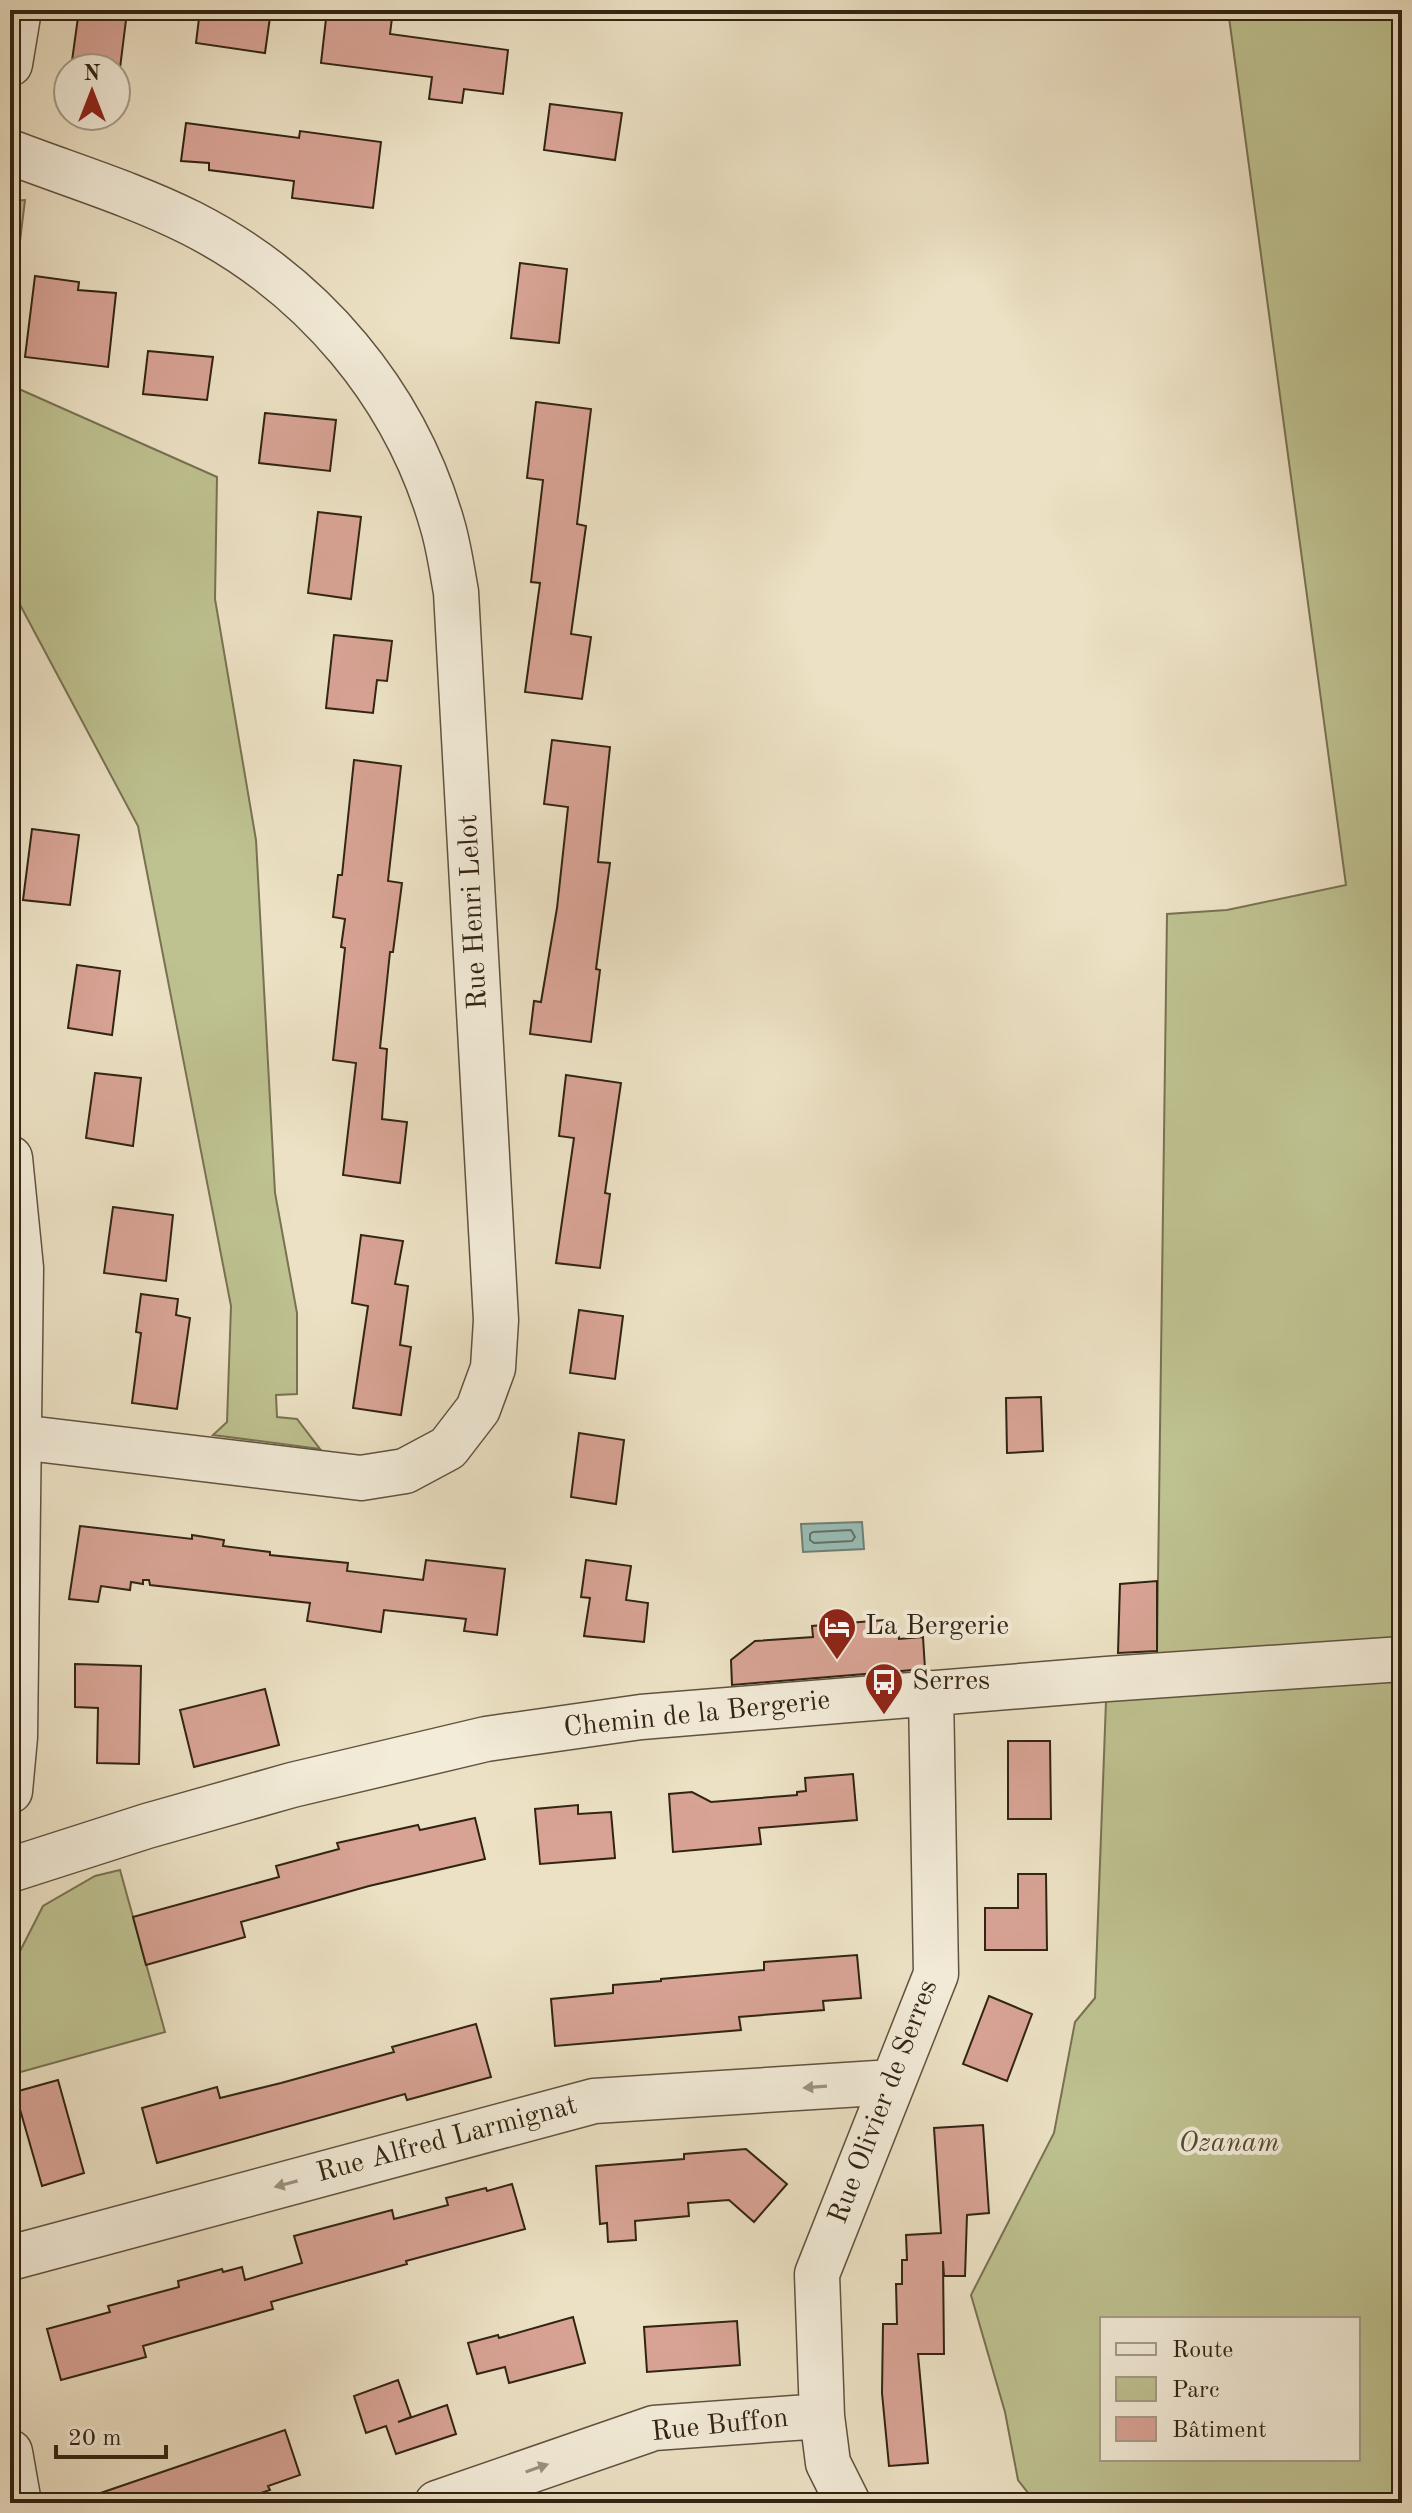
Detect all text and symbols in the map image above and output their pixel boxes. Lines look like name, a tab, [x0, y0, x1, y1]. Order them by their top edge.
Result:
north arrow	[52, 52, 132, 132]
text: N	[84, 63, 101, 85]
street label: Rue Henri Lelot	[455, 814, 493, 1010]
hotel icon: La Bergerie	[816, 1606, 858, 1661]
place label: La Bergerie	[865, 1613, 1009, 1641]
bus stop icon: Serres	[863, 1661, 905, 1716]
place label: Serres	[912, 1668, 990, 1696]
street label: Chemin de la Bergerie	[562, 1687, 832, 1743]
street label: Rue Olivier de Serres	[825, 1976, 943, 2228]
one-way arrow	[802, 2081, 827, 2094]
street label: Rue Alfred Larmignat	[314, 2092, 580, 2188]
park label: Ozanam	[1179, 2130, 1279, 2158]
one-way arrow	[274, 2178, 299, 2190]
legend	[1100, 2317, 1360, 2461]
text: Route	[1172, 2339, 1233, 2363]
text: Parc	[1172, 2379, 1219, 2403]
street label: Rue Buffon	[650, 2405, 790, 2447]
scale bar	[56, 2409, 166, 2459]
text: Bâtiment	[1172, 2419, 1267, 2443]
text: 20 m	[68, 2427, 122, 2451]
one-way arrow	[526, 2462, 550, 2474]

